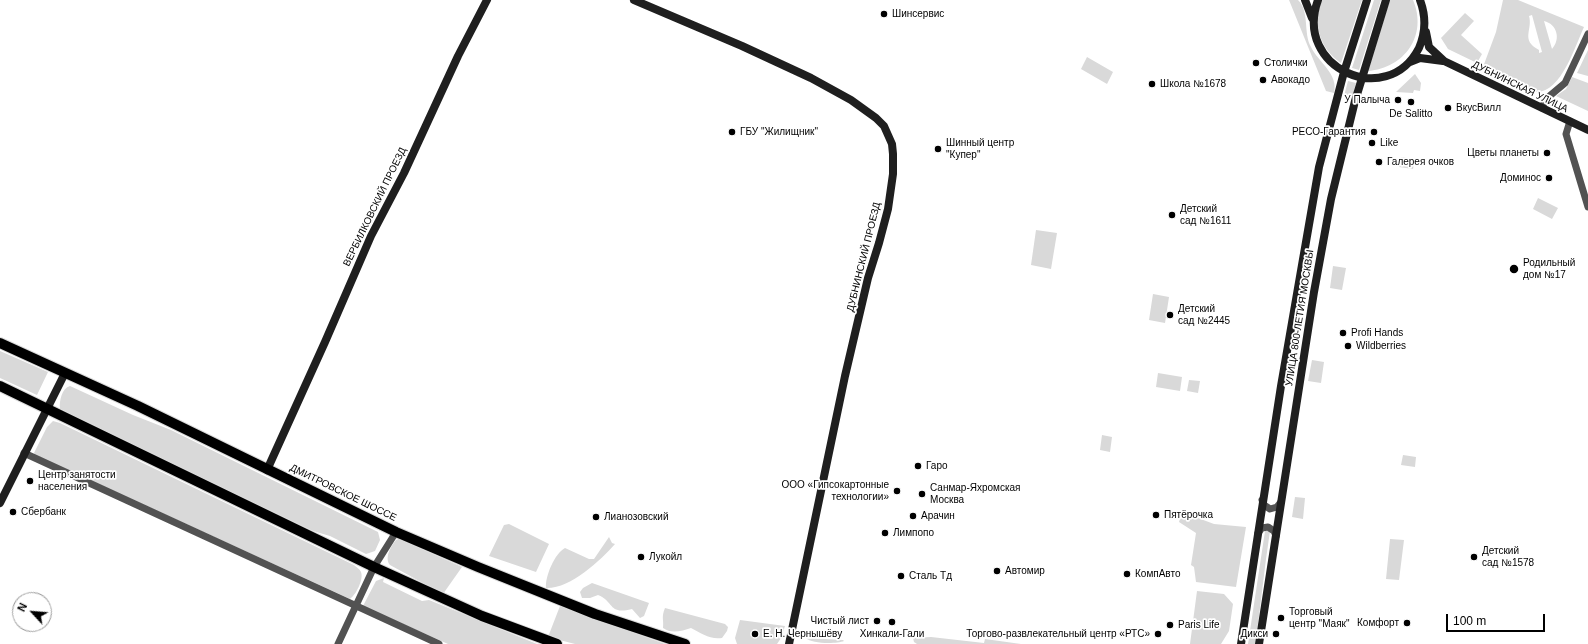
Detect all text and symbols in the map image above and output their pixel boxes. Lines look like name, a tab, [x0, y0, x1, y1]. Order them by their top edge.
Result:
place label: Шинсервис	[892, 8, 944, 20]
marker: Шинсервис	[879, 9, 889, 19]
place label: Столички	[1264, 57, 1308, 69]
marker: Столички	[1251, 58, 1261, 68]
street label: ДУБНИНСКАЯ УЛИЦА	[1470, 59, 1570, 115]
place label: Авокадо	[1271, 74, 1310, 86]
marker: Авокадо	[1258, 75, 1268, 85]
place label: Школа №1678	[1160, 78, 1226, 90]
marker: Школа №1678	[1147, 79, 1157, 89]
place label: У Палыча	[1344, 94, 1390, 106]
marker: У Палыча	[1393, 95, 1403, 105]
marker: De Salitto	[1406, 97, 1416, 107]
place label: ВкусВилл	[1456, 102, 1501, 114]
marker: ВкусВилл	[1443, 103, 1453, 113]
place label: De Salitto	[1389, 108, 1433, 120]
place label: ГБУ "Жилищник"	[740, 126, 818, 138]
place label: РЕСО-Гарантия	[1292, 126, 1366, 138]
marker: ГБУ "Жилищник"	[727, 127, 737, 137]
marker: РЕСО-Гарантия	[1369, 127, 1379, 137]
place label: Шинный центр "Купер"	[946, 137, 1014, 160]
place label: Like	[1380, 137, 1398, 149]
marker: Like	[1367, 138, 1377, 148]
marker: Шинный центр "Купер"	[933, 144, 943, 154]
street label: ВЕРБИЛКОВСКИЙ ПРОЕЗД	[341, 145, 409, 269]
place label: Цветы планеты	[1467, 147, 1539, 159]
marker: Цветы планеты	[1542, 148, 1552, 158]
place label: Галерея очков	[1387, 156, 1454, 168]
marker: Галерея очков	[1374, 157, 1384, 167]
place label: Доминос	[1500, 172, 1541, 184]
marker: Доминос	[1544, 173, 1554, 183]
street label: ДУБНИНСКИЙ ПРОЕЗД	[845, 201, 883, 313]
place label: Детский сад №1611	[1180, 203, 1231, 226]
marker: Детский сад №1611	[1167, 210, 1177, 220]
street label: УЛИЦА 800-ЛЕТИЯ МОСКВЫ	[1283, 249, 1317, 387]
place label: Родильный дом №17	[1523, 257, 1575, 280]
marker: Родильный дом №17	[1508, 263, 1520, 275]
place label: Детский сад №2445	[1178, 303, 1230, 326]
marker: Детский сад №2445	[1165, 310, 1175, 320]
place label: Profi Hands	[1351, 327, 1403, 339]
marker: Profi Hands	[1338, 328, 1348, 338]
place label: Wildberries	[1356, 340, 1406, 352]
marker: Wildberries	[1343, 341, 1353, 351]
place label: Гаро	[926, 460, 948, 472]
marker: Гаро	[913, 461, 923, 471]
street label: ДМИТРОВСКОЕ ШОССЕ	[288, 462, 398, 524]
place label: Центр занятости населения	[38, 469, 116, 492]
marker: Центр занятости населения	[25, 476, 35, 486]
place label: ООО «Гипсокартонные технологии»	[781, 479, 889, 502]
place label: Санмар-Яхромская Москва	[930, 482, 1021, 506]
marker: ООО «Гипсокартонные технологии»	[892, 486, 902, 496]
marker: Санмар-Яхромская Москва	[917, 489, 927, 499]
place label: Сбербанк	[21, 506, 66, 518]
marker: Сбербанк	[8, 507, 18, 517]
place label: Пятёрочка	[1164, 509, 1213, 521]
place label: Арачин	[921, 510, 955, 522]
marker: Пятёрочка	[1151, 510, 1161, 520]
place label: Лианозовский	[604, 511, 668, 523]
marker: Арачин	[908, 511, 918, 521]
marker: Лианозовский	[591, 512, 601, 522]
place label: Лимпопо	[893, 527, 934, 539]
marker: Лимпопо	[880, 528, 890, 538]
place label: Детский сад №1578	[1482, 545, 1534, 568]
place label: Лукойл	[649, 551, 682, 563]
marker: Лукойл	[636, 552, 646, 562]
marker: Детский сад №1578	[1469, 552, 1479, 562]
place label: Автомир	[1005, 565, 1045, 577]
marker: Автомир	[992, 566, 1002, 576]
place label: КомпАвто	[1135, 568, 1180, 580]
marker: КомпАвто	[1122, 569, 1132, 579]
place label: Сталь Тд	[909, 570, 952, 582]
marker: Сталь Тд	[896, 571, 906, 581]
north arrow	[12, 592, 52, 632]
text: N	[15, 601, 29, 613]
place label: Торговый центр "Маяк"	[1289, 606, 1350, 630]
scale bar	[1448, 606, 1547, 632]
marker: Торговый центр "Маяк"	[1276, 613, 1286, 623]
text: 100 m	[1453, 614, 1486, 628]
place label: Чистый лист	[811, 615, 869, 627]
marker: Чистый лист	[872, 616, 882, 626]
marker: Хинкали-Гали	[887, 617, 897, 627]
place label: Комфорт	[1357, 617, 1399, 629]
marker: Комфорт	[1402, 618, 1412, 628]
place label: Paris Life	[1178, 619, 1220, 631]
marker: Paris Life	[1165, 620, 1175, 630]
place label: Е. Н. Чернышёву	[763, 628, 842, 640]
place label: Хинкали-Гали	[860, 628, 924, 640]
place label: Торгово-развлекательный центр «РТС»	[966, 628, 1150, 640]
place label: Дикси	[1241, 628, 1268, 640]
marker: Е. Н. Чернышёву	[750, 629, 760, 639]
marker: Торгово-развлекательный центр «РТС»	[1153, 629, 1163, 639]
marker: Дикси	[1271, 629, 1281, 639]

